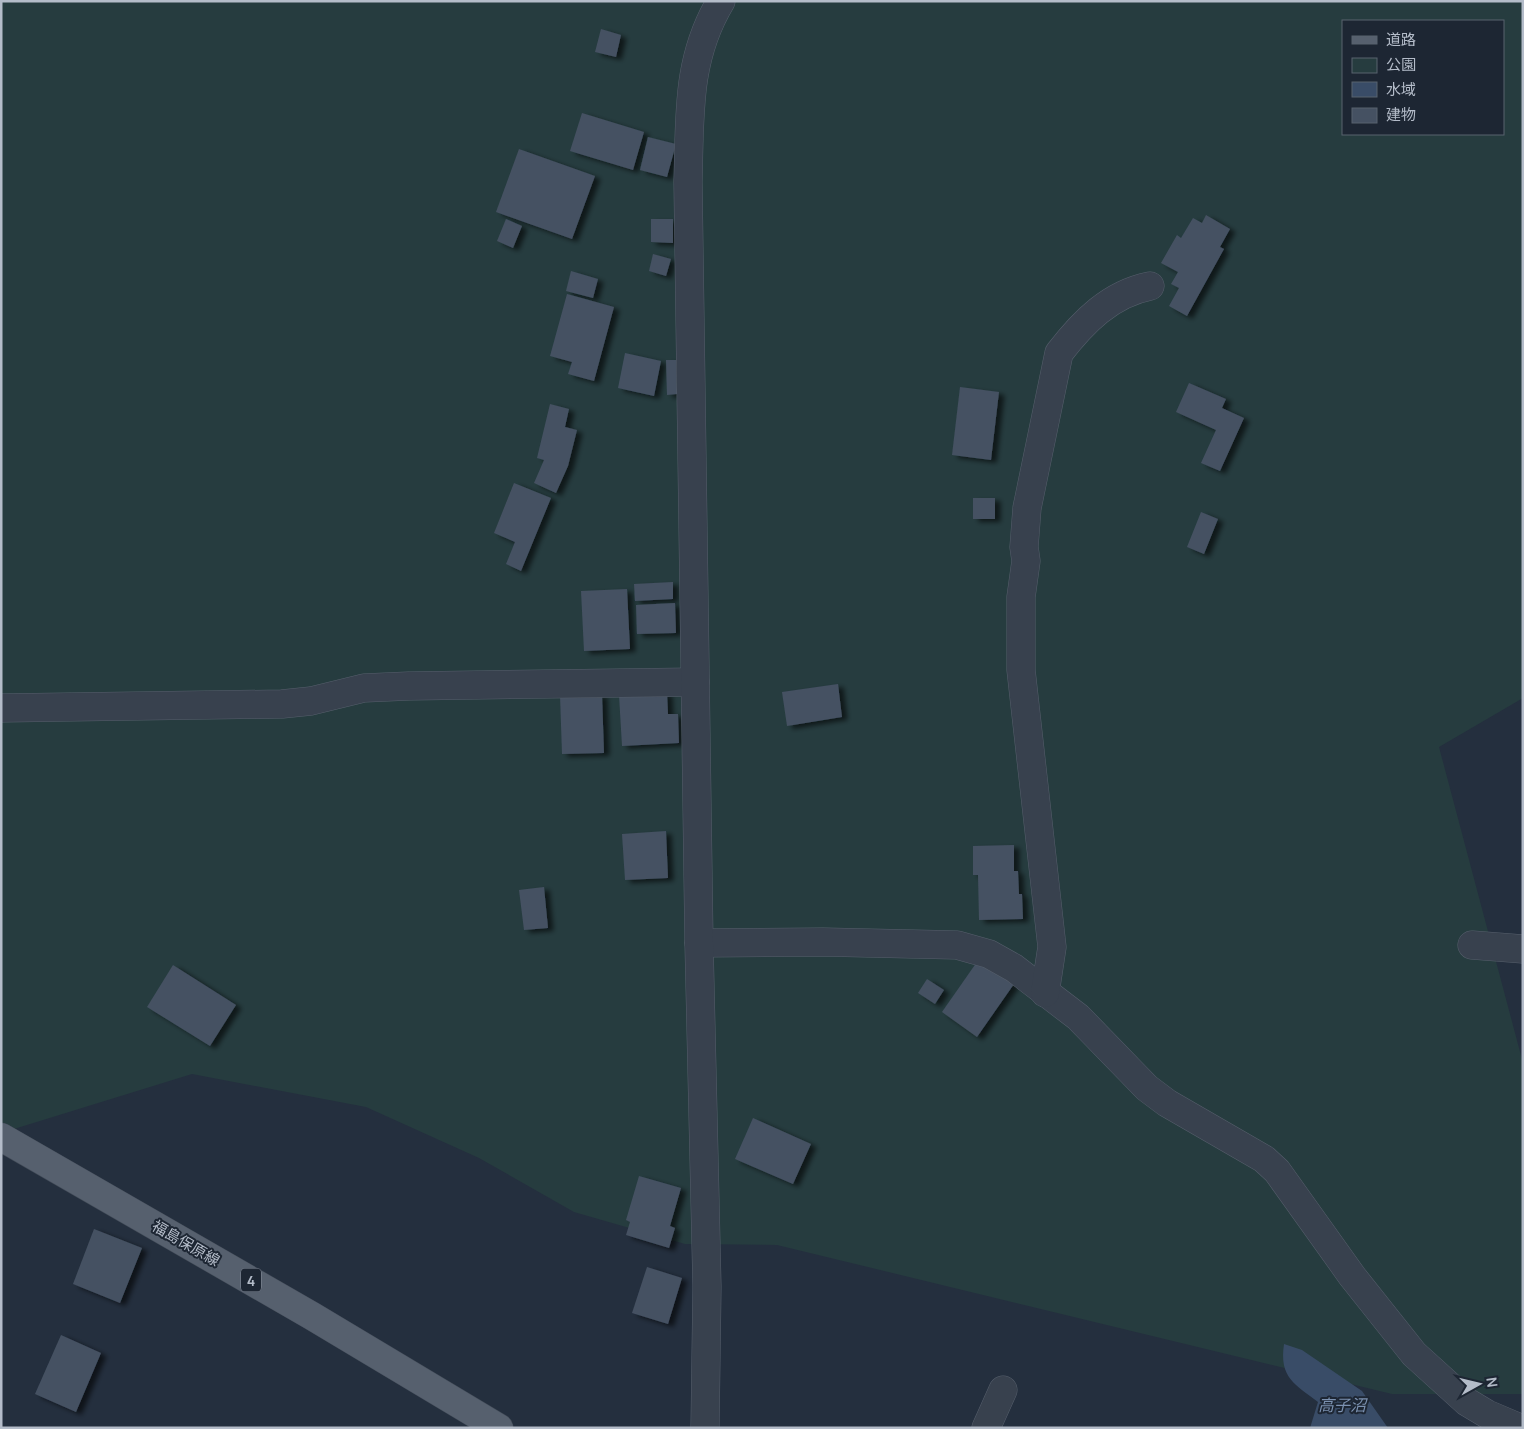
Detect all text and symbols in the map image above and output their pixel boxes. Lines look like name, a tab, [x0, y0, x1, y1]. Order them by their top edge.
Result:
legend	[1342, 20, 1504, 135]
text: 道路	[1386, 29, 1416, 50]
text: 公園	[1386, 54, 1416, 75]
text: 水域	[1386, 79, 1416, 100]
text: 建物	[1386, 104, 1416, 125]
street label: 福島保原線	[148, 1215, 224, 1271]
road number: 4	[241, 1268, 261, 1292]
north arrow	[1454, 1359, 1504, 1409]
text: N	[1482, 1376, 1502, 1388]
water label: 高子沼	[1318, 1394, 1368, 1416]

